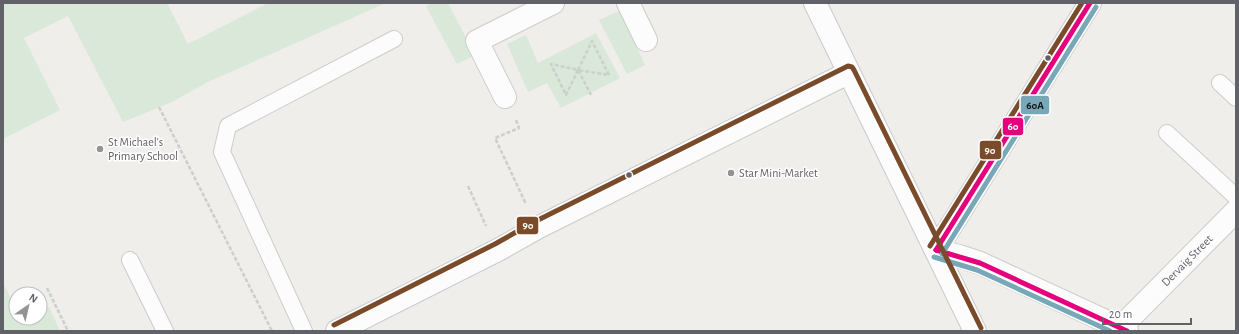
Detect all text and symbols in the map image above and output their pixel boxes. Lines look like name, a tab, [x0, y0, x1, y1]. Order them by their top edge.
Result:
unlabelled marker	[1043, 53, 1053, 63]
line badge: 60A	[1020, 95, 1050, 115]
text: 60A	[1026, 100, 1044, 111]
line badge: 60	[1002, 117, 1024, 136]
text: 60	[1007, 121, 1019, 132]
place label: St Michael's Primary School	[108, 136, 178, 163]
line badge: 90	[979, 140, 1002, 160]
marker: St Michael's Primary School	[95, 144, 105, 154]
text: 90	[984, 145, 996, 156]
place label: Star Mini-Market	[739, 167, 818, 179]
marker: Star Mini-Market	[726, 168, 736, 178]
unlabelled marker	[624, 170, 634, 180]
line badge: 90	[516, 216, 539, 235]
text: 90	[522, 220, 534, 231]
street label: Dervaig Street	[1159, 232, 1215, 288]
north arrow	[8, 286, 48, 326]
text: N	[27, 291, 40, 305]
scale bar	[1103, 300, 1191, 326]
text: 20 m	[1109, 308, 1132, 320]

